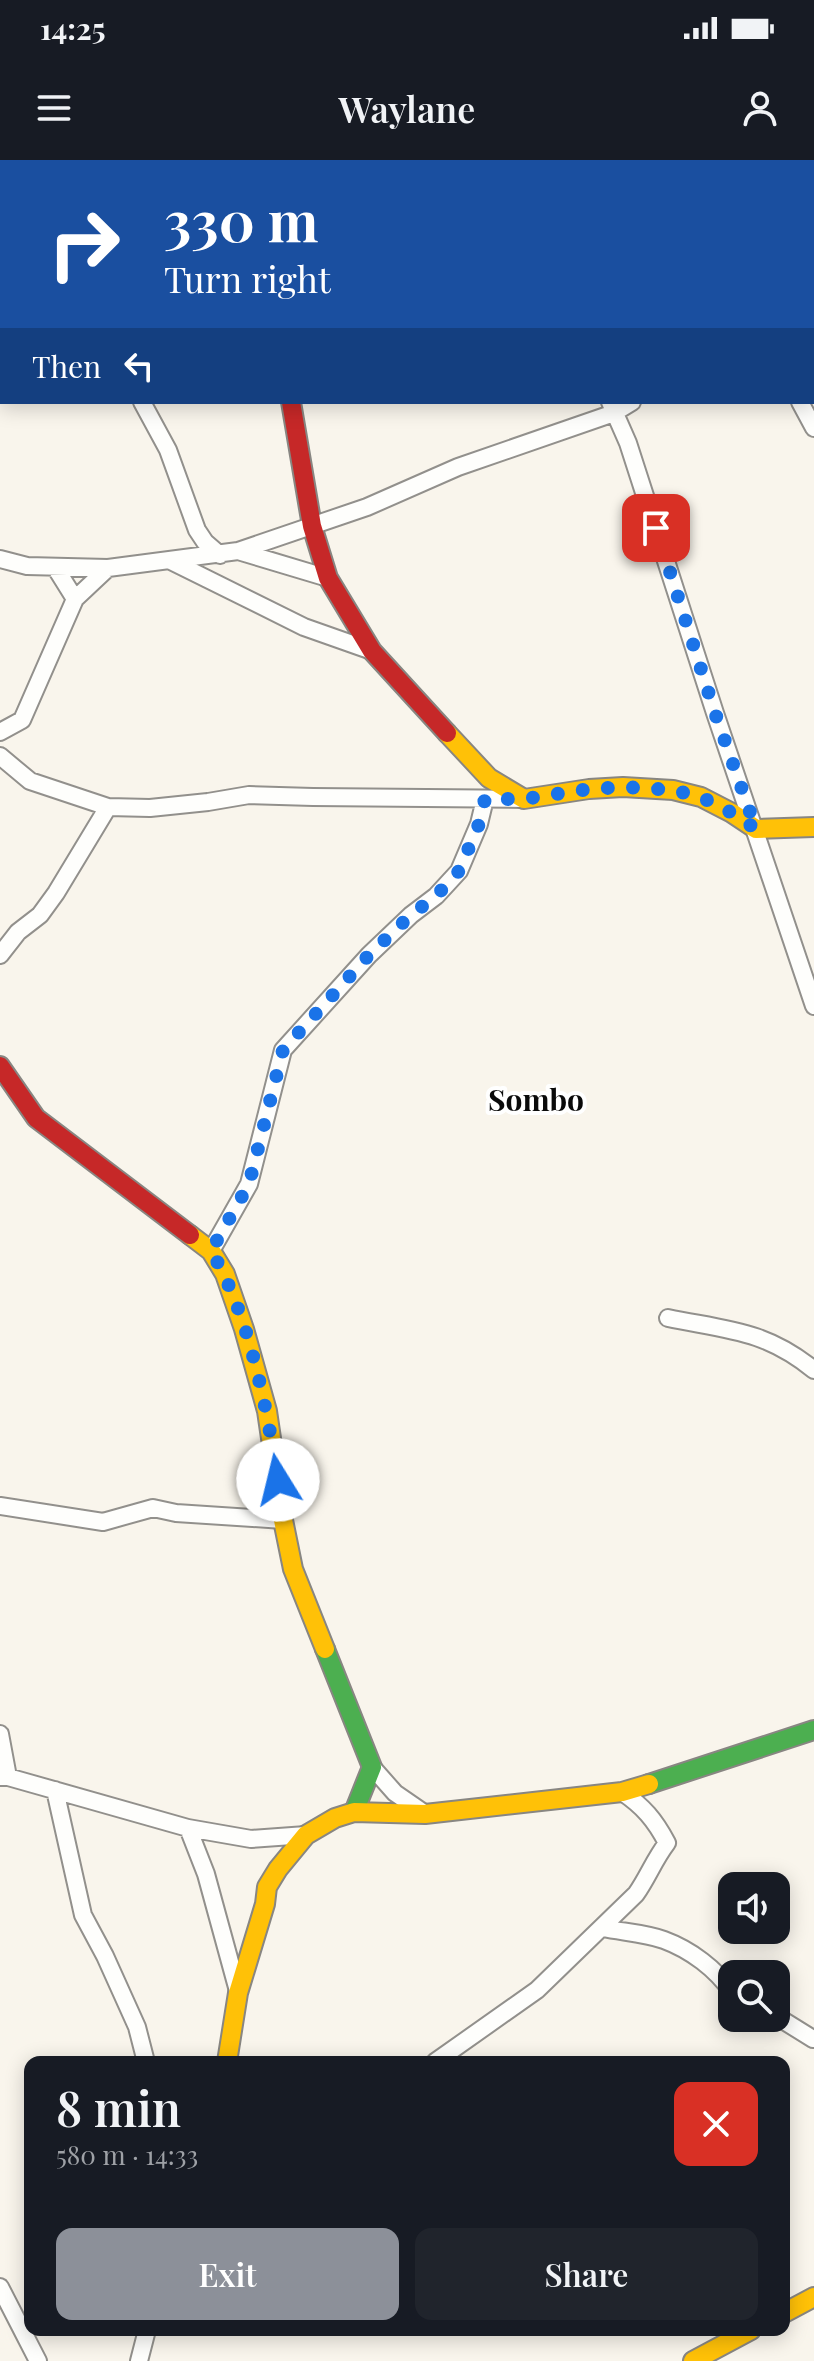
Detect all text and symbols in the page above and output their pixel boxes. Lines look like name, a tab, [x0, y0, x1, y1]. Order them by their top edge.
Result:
text: 14:25	[40, 8, 106, 48]
text: Waylane	[339, 84, 475, 132]
icon: menu	[32, 86, 76, 130]
icon: person	[738, 86, 782, 130]
text: 330 m	[164, 182, 319, 257]
icon: right	[32, 192, 136, 296]
text: Turn right	[164, 254, 331, 302]
icon: left	[117, 344, 161, 388]
text: Then	[32, 346, 101, 386]
pin	[622, 494, 690, 562]
icon: arrive	[634, 506, 678, 550]
district label: Sombo	[488, 1079, 584, 1119]
position arrow	[236, 1438, 320, 1522]
map controls	[718, 1872, 790, 2032]
button: sound	[718, 1872, 790, 1944]
button: search	[718, 1960, 790, 2032]
text: 8 min	[56, 2075, 181, 2139]
button: close	[674, 2082, 758, 2166]
text: 580 m · 14:33	[56, 2137, 198, 2172]
button: Exit	[56, 2228, 399, 2320]
button: Share	[415, 2228, 758, 2320]

